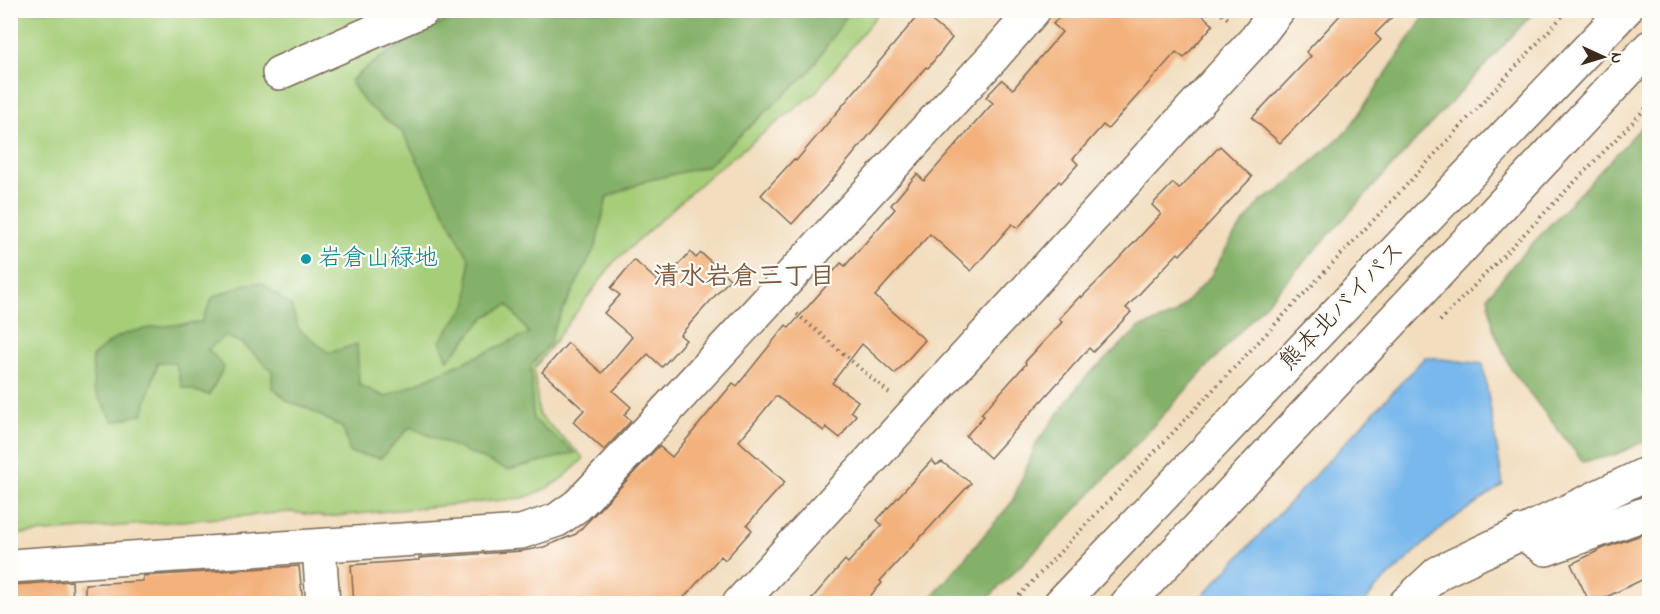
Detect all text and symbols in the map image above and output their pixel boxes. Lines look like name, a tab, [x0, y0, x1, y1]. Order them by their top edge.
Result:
north arrow	[1573, 27, 1633, 87]
text: N	[1604, 52, 1628, 64]
street label: 熊本北バイパス	[1272, 235, 1414, 379]
place label: 岩倉山緑地	[318, 242, 438, 277]
marker: 岩倉山緑地	[299, 252, 313, 266]
district label: 清水岩倉三丁目	[653, 259, 835, 297]

